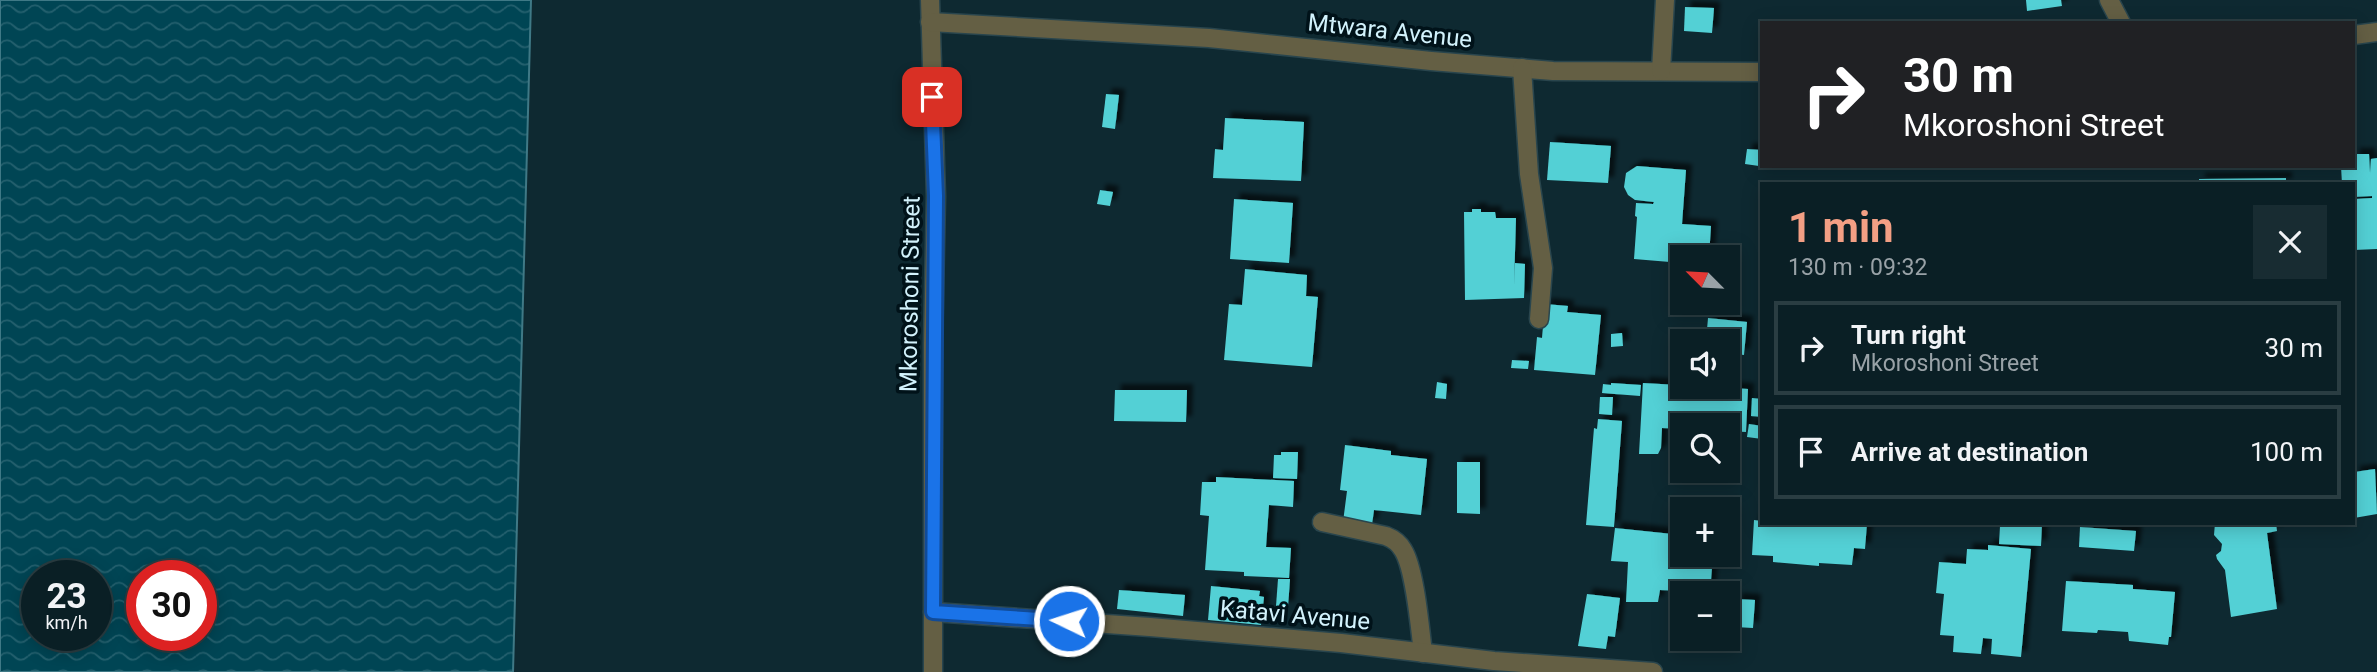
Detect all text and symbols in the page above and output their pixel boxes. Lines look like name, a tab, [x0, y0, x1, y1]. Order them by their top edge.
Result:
street label: Mtwara Avenue	[1306, 8, 1474, 54]
text: 30 m	[1903, 47, 2014, 104]
icon: right	[1788, 49, 1879, 140]
pin	[902, 67, 962, 127]
icon: arrive	[913, 78, 951, 116]
text: Mkoroshoni Street	[1903, 106, 2164, 144]
street label: Mkoroshoni Street	[894, 196, 926, 392]
text: 1 min	[1788, 203, 1894, 252]
button: close	[2253, 205, 2327, 279]
north arrow	[1670, 245, 1740, 315]
map controls	[1670, 245, 1740, 651]
text: 130 m · 09:32	[1788, 254, 1927, 281]
text: Turn right	[1851, 320, 1966, 350]
button: sound	[1670, 329, 1740, 399]
icon: right	[1792, 329, 1830, 367]
text: 30 m	[2265, 333, 2323, 363]
text: Mkoroshoni Street	[1851, 350, 2039, 377]
button: search	[1670, 413, 1740, 483]
icon: arrive	[1792, 433, 1830, 471]
text: Arrive at destination	[1851, 437, 2088, 467]
text: 100 m	[2250, 437, 2323, 467]
button: +	[1670, 497, 1740, 567]
speed limit sign: 30	[126, 560, 217, 651]
text: 23	[46, 576, 87, 617]
button: −	[1670, 581, 1740, 651]
position arrow	[1032, 584, 1106, 658]
street label: Katavi Avenue	[1219, 594, 1371, 636]
text: km/h	[45, 612, 88, 633]

